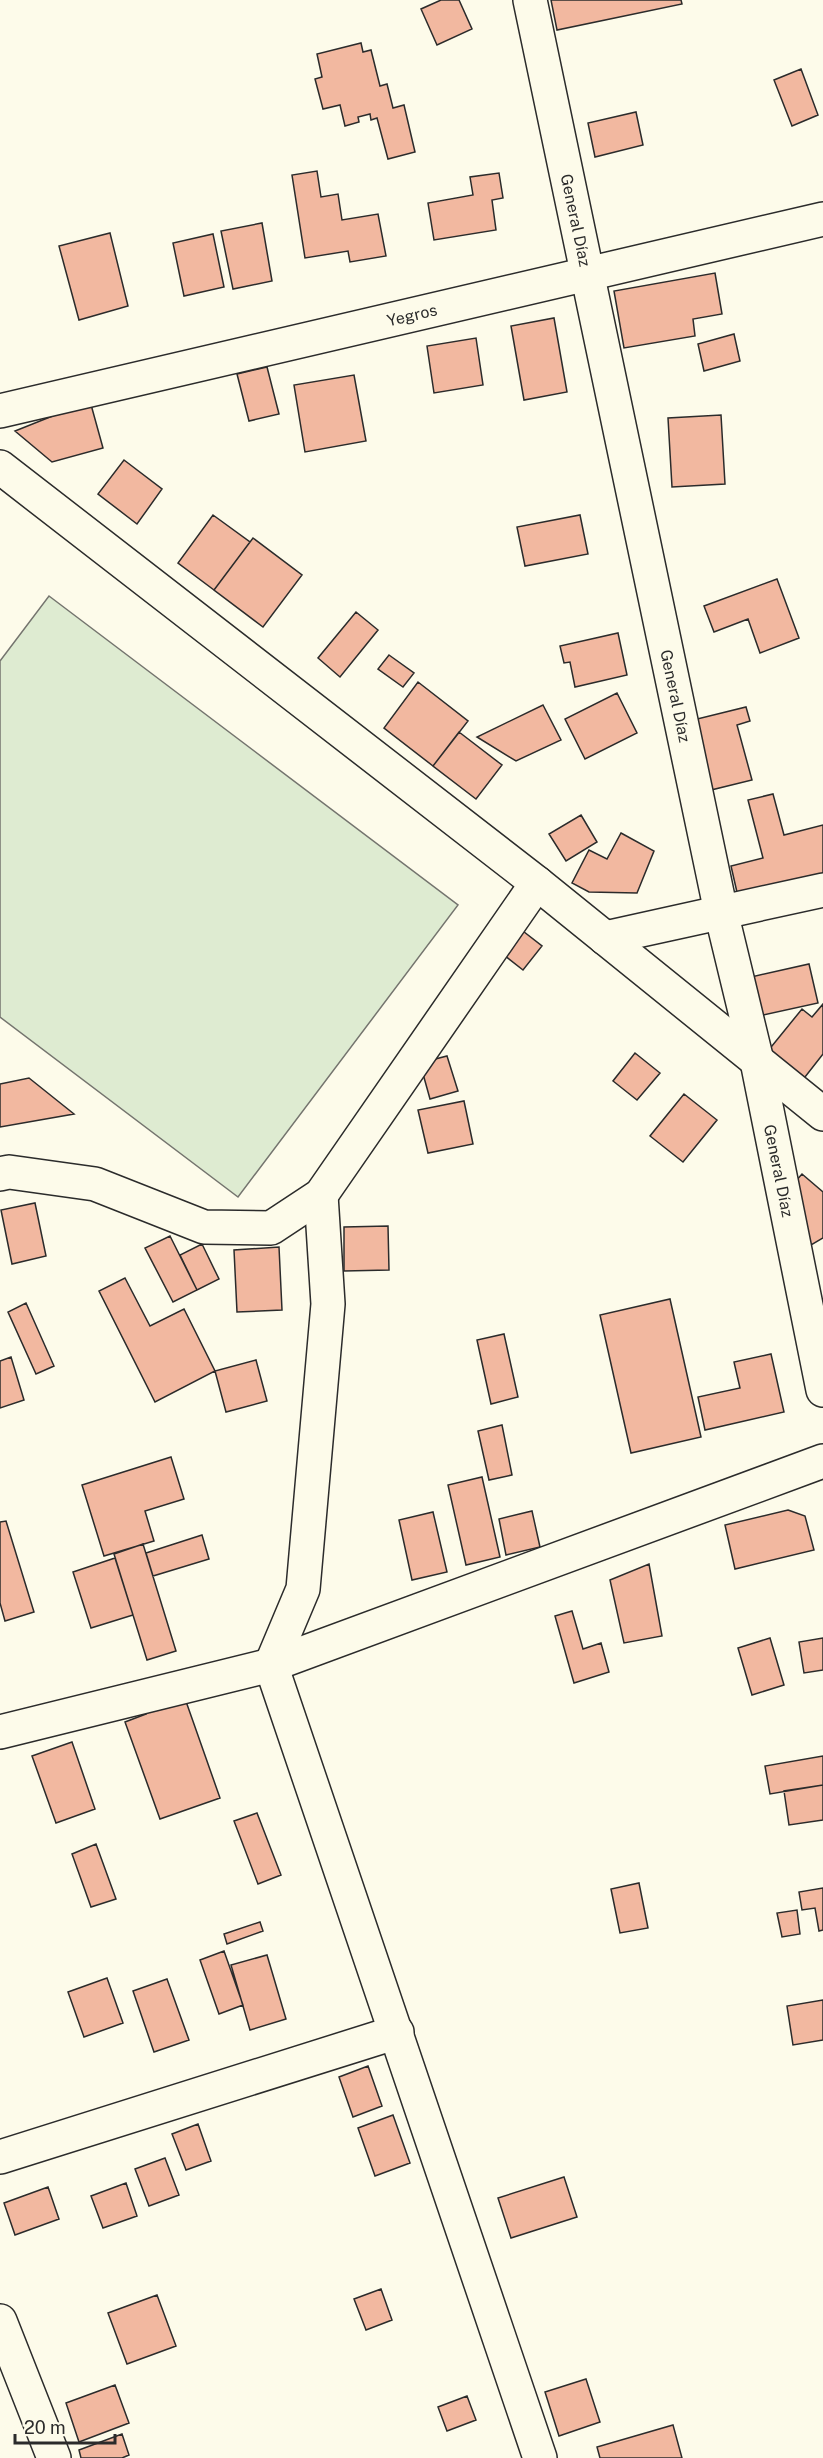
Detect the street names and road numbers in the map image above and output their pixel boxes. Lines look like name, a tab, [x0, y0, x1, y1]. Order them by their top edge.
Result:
street label: General Díaz	[557, 172, 595, 269]
street label: Yegros	[385, 300, 439, 330]
street label: General Díaz	[657, 648, 695, 744]
street label: General Díaz	[760, 1123, 798, 1219]

